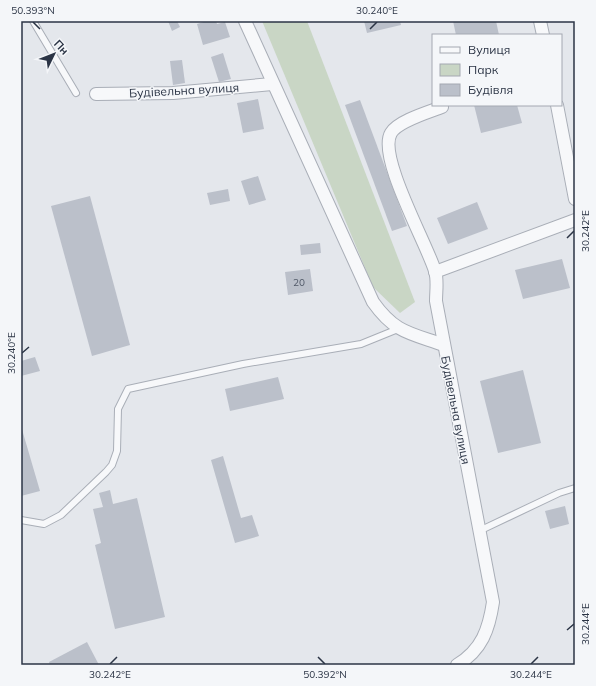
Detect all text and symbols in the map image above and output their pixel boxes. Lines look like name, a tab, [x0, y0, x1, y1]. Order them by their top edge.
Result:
text: 50.393°N	[11, 4, 55, 17]
text: 30.240°E	[356, 4, 398, 17]
north arrow	[34, 34, 74, 74]
legend	[432, 34, 562, 106]
text: Пн	[51, 37, 72, 58]
text: Вулиця	[468, 42, 510, 57]
text: Парк	[468, 62, 499, 77]
street label: Будівельна вулиця	[129, 80, 239, 100]
text: Будівля	[468, 82, 513, 97]
text: 30.242°E	[579, 210, 592, 252]
house number: 20	[293, 276, 305, 289]
text: 30.240°E	[5, 332, 18, 374]
street label: Будівельна вулиця	[438, 354, 474, 466]
text: 30.244°E	[579, 603, 592, 645]
text: 30.242°E	[89, 668, 131, 681]
text: 50.392°N	[303, 668, 347, 681]
text: 30.244°E	[510, 668, 552, 681]

